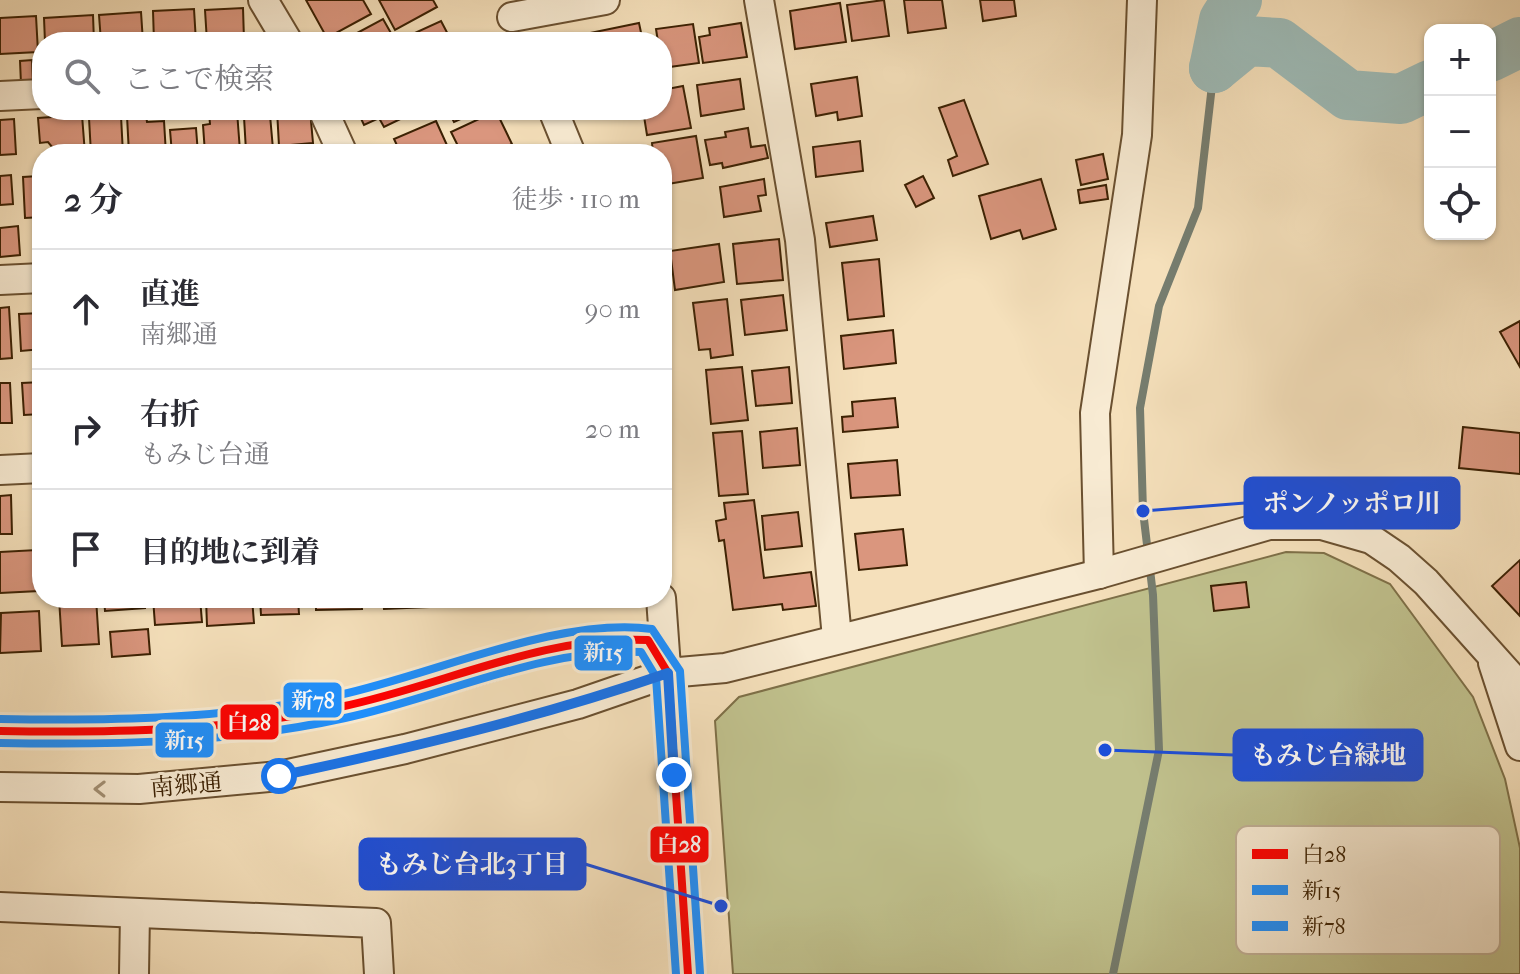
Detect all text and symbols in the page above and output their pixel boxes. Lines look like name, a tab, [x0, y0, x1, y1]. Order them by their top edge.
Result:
map controls	[1424, 24, 1496, 240]
button: +	[1424, 24, 1496, 96]
search box	[32, 32, 672, 120]
icon: search	[60, 54, 104, 98]
text: ここで検索	[124, 62, 274, 97]
button: −	[1424, 96, 1496, 168]
button: locate	[1424, 168, 1496, 240]
text: 2 分	[64, 180, 123, 220]
text: 徒歩 · 110 m	[512, 184, 640, 215]
text: 直進	[140, 277, 200, 312]
icon: ahead	[64, 287, 108, 331]
text: 90 m	[585, 294, 640, 325]
text: 南郷通	[140, 319, 218, 350]
text: 右折	[140, 397, 200, 432]
icon: right	[64, 407, 108, 451]
text: 20 m	[585, 414, 640, 445]
text: もみじ台通	[140, 439, 270, 470]
callout: ポンノッポロ川	[1245, 478, 1459, 528]
text: ポンノッポロ川	[1262, 488, 1442, 519]
icon: arrive	[64, 527, 108, 571]
text: 目的地に到着	[140, 535, 320, 570]
line badge: 新15	[573, 634, 634, 672]
text: 新15	[583, 640, 623, 666]
line badge: 新78	[282, 681, 343, 719]
text: 新78	[291, 688, 335, 714]
line badge: 白28	[219, 703, 280, 741]
text: 白28	[227, 710, 271, 736]
line badge: 新15	[154, 721, 215, 759]
text: 新15	[164, 728, 204, 754]
callout: もみじ台緑地	[1234, 730, 1422, 780]
text: もみじ台緑地	[1250, 740, 1406, 771]
route end	[656, 757, 692, 793]
route start	[261, 758, 297, 794]
street label: 南郷通	[149, 768, 223, 802]
one-way arrow	[93, 780, 106, 797]
line badge: 白28	[649, 825, 710, 864]
legend	[1236, 826, 1500, 954]
text: 白28	[657, 832, 701, 858]
callout: もみじ台北3丁目	[360, 839, 585, 889]
text: 白28	[1302, 842, 1346, 868]
text: もみじ台北3丁目	[376, 849, 568, 880]
text: 新15	[1302, 878, 1341, 904]
text: 新78	[1302, 914, 1346, 940]

